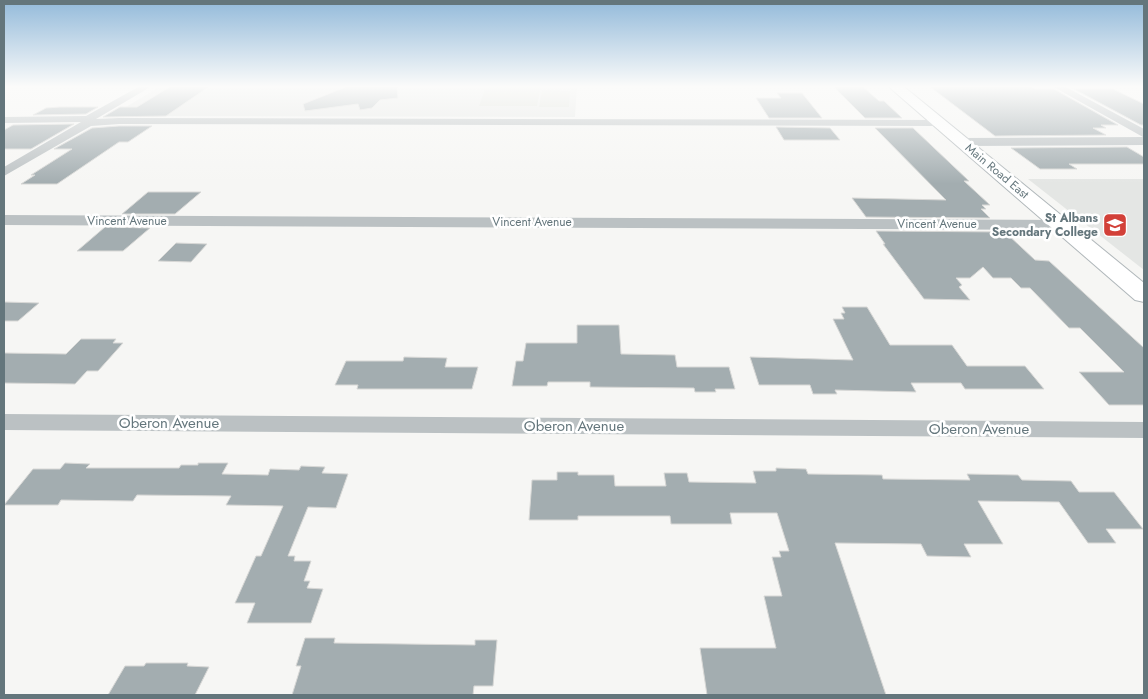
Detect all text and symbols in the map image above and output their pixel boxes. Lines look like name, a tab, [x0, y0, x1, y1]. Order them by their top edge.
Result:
street label: Main Road East	[961, 139, 1033, 203]
place label: St Albans Secondary College	[992, 209, 1099, 241]
street label: Vincent Avenue	[87, 212, 167, 230]
school or university icon: St Albans Secondary College	[1102, 212, 1128, 238]
street label: Vincent Avenue	[492, 213, 572, 231]
street label: Vincent Avenue	[897, 215, 977, 233]
street label: Oberon Avenue	[119, 412, 219, 434]
street label: Oberon Avenue	[524, 415, 624, 437]
street label: Oberon Avenue	[929, 418, 1029, 440]

